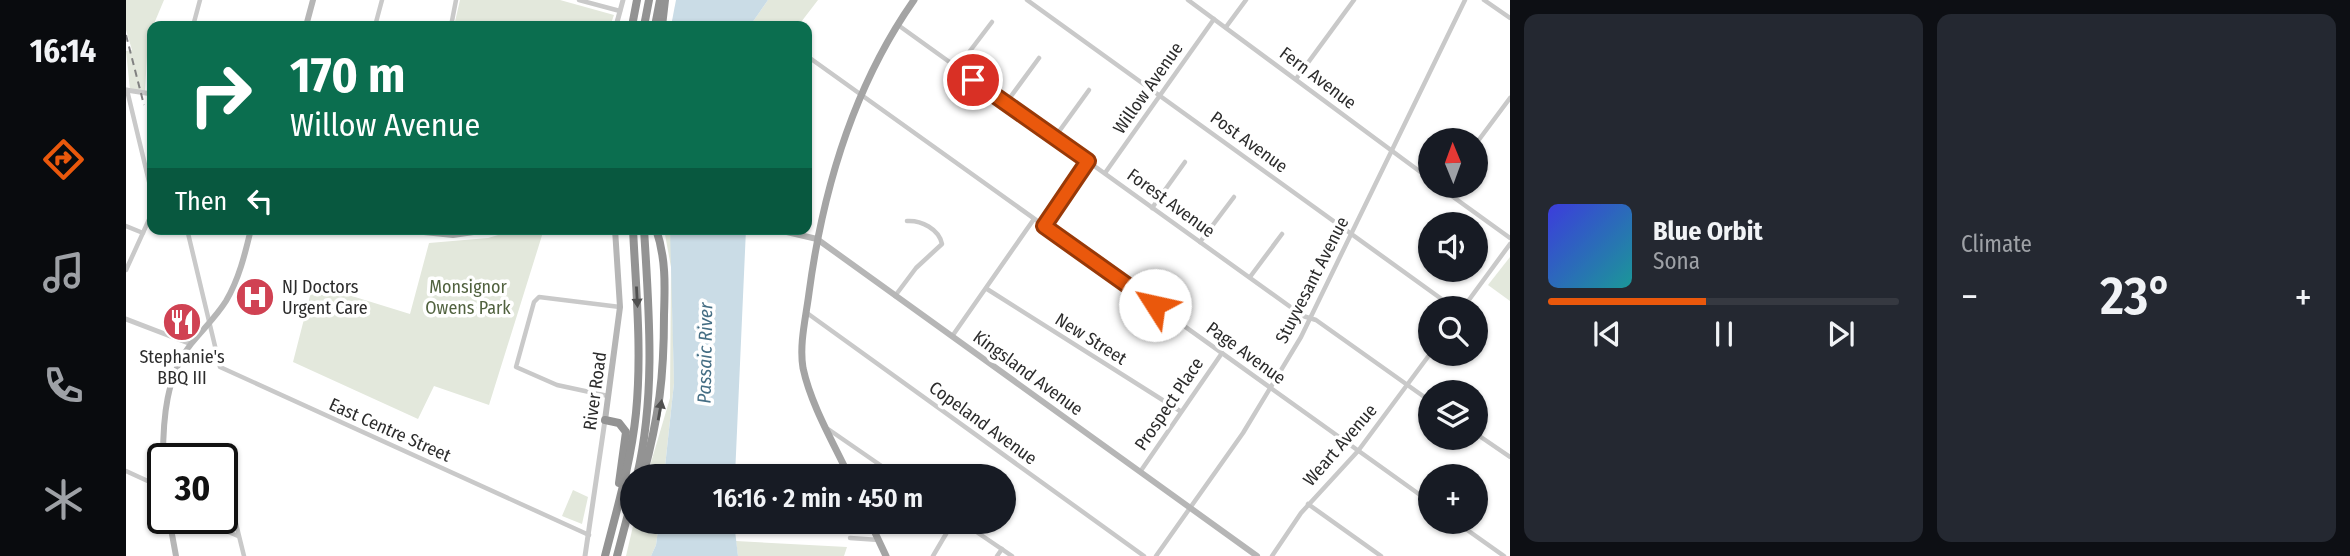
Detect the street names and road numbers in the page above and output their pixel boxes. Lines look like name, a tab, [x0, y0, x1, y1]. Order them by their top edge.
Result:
street label: Willow Avenue	[1108, 38, 1188, 138]
street label: Fern Avenue	[1275, 42, 1361, 114]
street label: Post Avenue	[1206, 107, 1292, 177]
street label: Forest Avenue	[1123, 164, 1219, 242]
street label: Stuyvesant Avenue	[1271, 213, 1353, 347]
street label: New Street	[1051, 308, 1131, 370]
street label: Page Avenue	[1202, 317, 1290, 389]
street label: Kingsland Avenue	[969, 326, 1087, 420]
street label: River Road	[579, 350, 611, 432]
street label: Prospect Place	[1130, 353, 1208, 455]
street label: Copeland Avenue	[925, 377, 1041, 469]
street label: East Centre Street	[326, 393, 454, 467]
street label: Weart Avenue	[1298, 399, 1382, 490]

